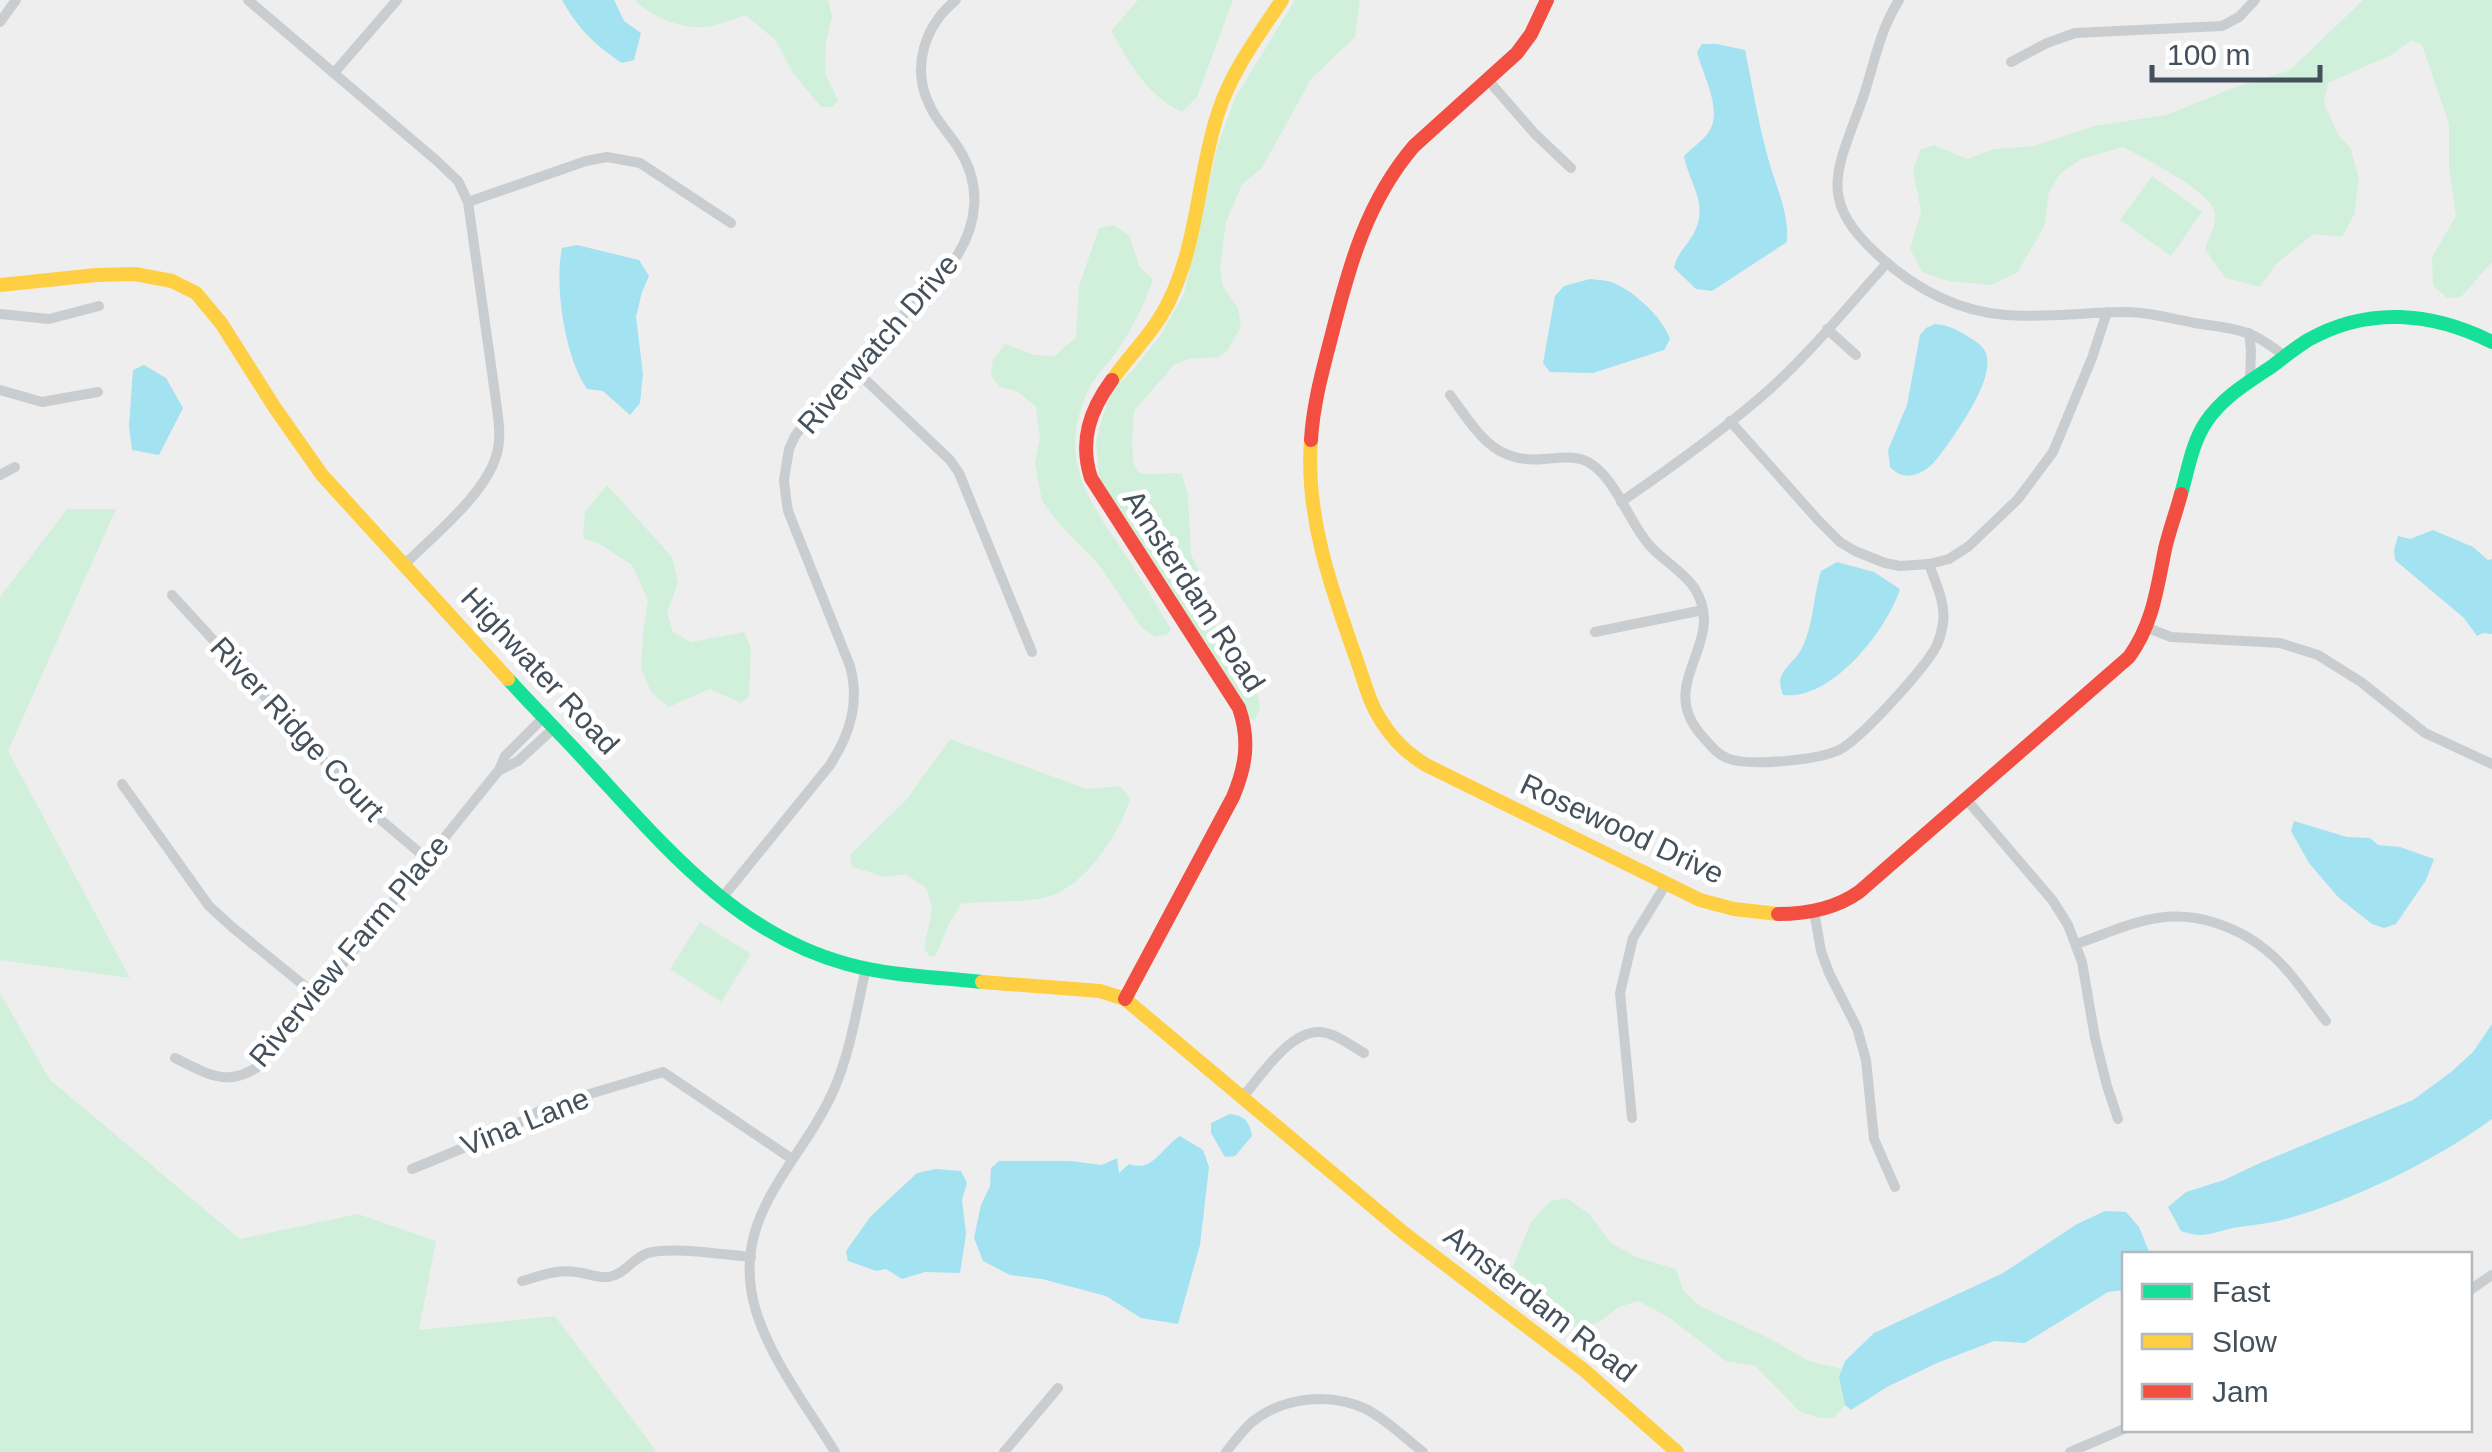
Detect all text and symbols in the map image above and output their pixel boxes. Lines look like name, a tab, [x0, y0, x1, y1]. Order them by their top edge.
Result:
scale bar	[2152, 20, 2320, 82]
text: 100 m	[2167, 38, 2250, 71]
street label: Riverwatch Drive	[791, 247, 964, 440]
street label: Amsterdam Road	[1117, 484, 1272, 698]
street label: Highwater Road	[455, 581, 626, 761]
street label: River Ridge Court	[204, 630, 391, 828]
street label: Rosewood Drive	[1516, 767, 1729, 890]
street label: Riverview Farm Place	[242, 828, 455, 1073]
street label: Vina Lane	[456, 1081, 593, 1162]
street label: Amsterdam Road	[1438, 1219, 1642, 1388]
legend	[2122, 1252, 2472, 1432]
text: Fast	[2212, 1275, 2271, 1308]
text: Slow	[2212, 1325, 2277, 1358]
text: Jam	[2212, 1375, 2269, 1408]

